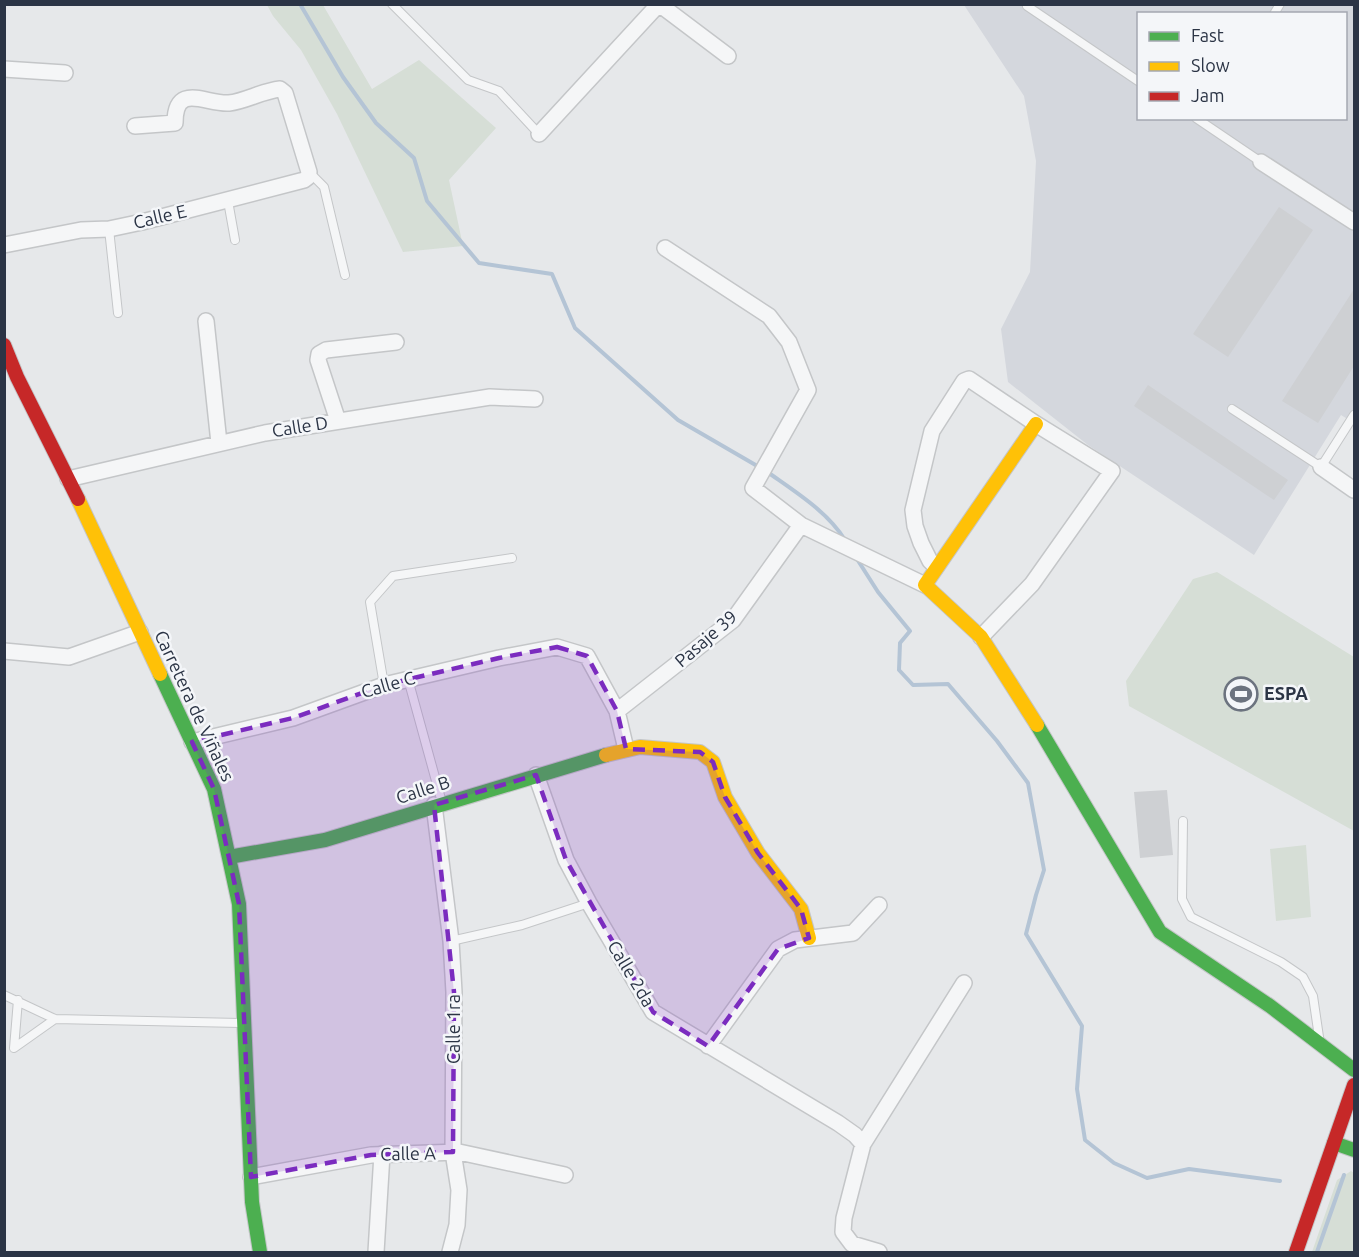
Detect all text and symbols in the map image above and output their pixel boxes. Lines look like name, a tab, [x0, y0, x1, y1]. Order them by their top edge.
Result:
legend	[1137, 12, 1347, 120]
text: Fast	[1191, 25, 1224, 45]
text: Slow	[1191, 55, 1230, 75]
text: Jam	[1191, 85, 1225, 105]
street label: Calle E	[131, 200, 188, 232]
street label: Calle D	[270, 412, 329, 440]
street label: Pasaje 39	[670, 606, 740, 671]
street label: Carretera de Viñales	[151, 627, 239, 784]
street label: Calle C	[359, 667, 417, 701]
sports icon: ESPA	[1223, 676, 1259, 712]
place label: ESPA	[1264, 683, 1308, 703]
street label: Calle B	[393, 771, 452, 807]
street label: Calle 2da	[604, 937, 659, 1010]
street label: Calle 1ra	[443, 994, 463, 1064]
street label: Calle A	[380, 1143, 436, 1163]

